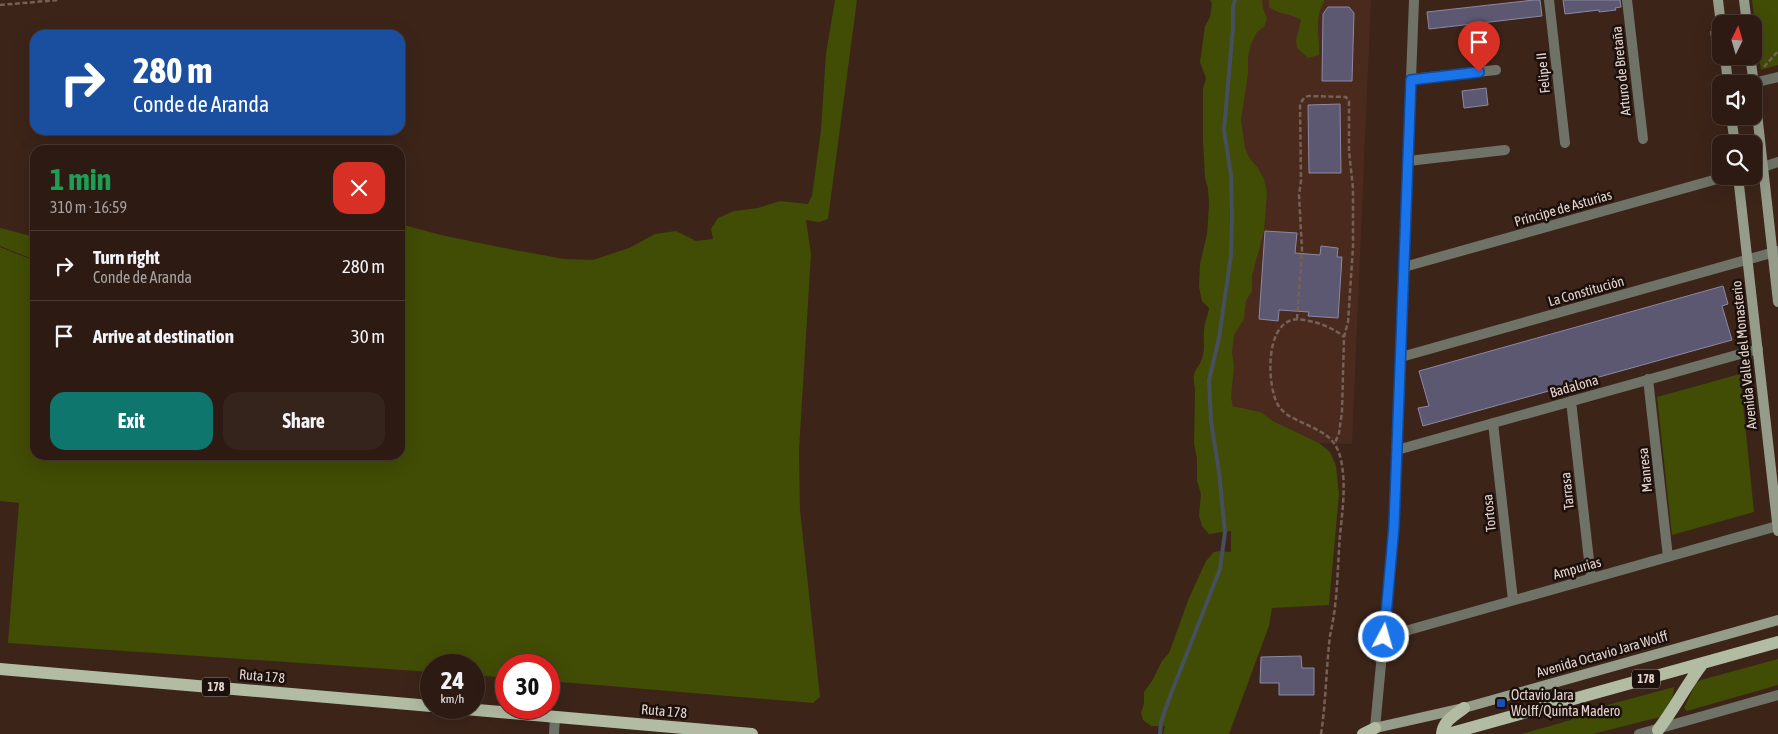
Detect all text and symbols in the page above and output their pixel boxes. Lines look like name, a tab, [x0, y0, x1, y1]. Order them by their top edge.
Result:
north arrow	[1712, 15, 1762, 65]
map controls	[1712, 15, 1762, 185]
pin	[1458, 21, 1500, 72]
street label: Arturo de Bretaña	[1608, 25, 1634, 117]
icon: arrive	[1465, 28, 1493, 56]
icon: right	[50, 50, 115, 115]
text: 280 m	[133, 50, 212, 90]
street label: Felipe II	[1533, 52, 1553, 94]
button: sound	[1712, 75, 1762, 125]
text: Conde de Aranda	[133, 91, 269, 117]
button: search	[1712, 135, 1762, 185]
text: 1 min	[50, 162, 111, 196]
button: close	[333, 162, 385, 214]
street label: Príncipe de Asturias	[1512, 186, 1614, 230]
text: 310 m · 16:59	[50, 198, 127, 216]
text: Turn right	[93, 246, 160, 268]
icon: right	[50, 252, 78, 280]
text: 280 m	[342, 255, 385, 277]
text: Conde de Aranda	[93, 268, 192, 286]
street label: La Constitución	[1546, 273, 1626, 309]
street label: Avenida Valle del Monasterio	[1728, 280, 1760, 430]
icon: arrive	[50, 322, 78, 350]
text: Arrive at destination	[93, 325, 234, 347]
text: 30 m	[351, 325, 385, 347]
street label: Badalona	[1548, 371, 1600, 401]
button: Exit	[50, 392, 213, 450]
button: Share	[223, 392, 385, 450]
street label: Manresa	[1635, 447, 1655, 493]
street label: Tarrasa	[1557, 471, 1577, 511]
street label: Tortosa	[1479, 493, 1499, 533]
street label: Ampurias	[1551, 554, 1603, 582]
position arrow	[1357, 610, 1409, 662]
street label: Avenida Octavio Jara Wolff	[1534, 627, 1670, 680]
speed limit sign: 30	[495, 654, 560, 719]
street label: Ruta 178	[238, 666, 286, 686]
text: 24	[441, 666, 464, 694]
road number: 178	[1632, 670, 1660, 689]
road number: 178	[202, 678, 230, 696]
place label: Octavio Jara Wolff/Quinta Madero	[1511, 687, 1620, 719]
text: km/h	[441, 692, 464, 706]
marker: Octavio Jara Wolff/Quinta Madero	[1495, 697, 1507, 709]
street label: Ruta 178	[640, 701, 688, 721]

